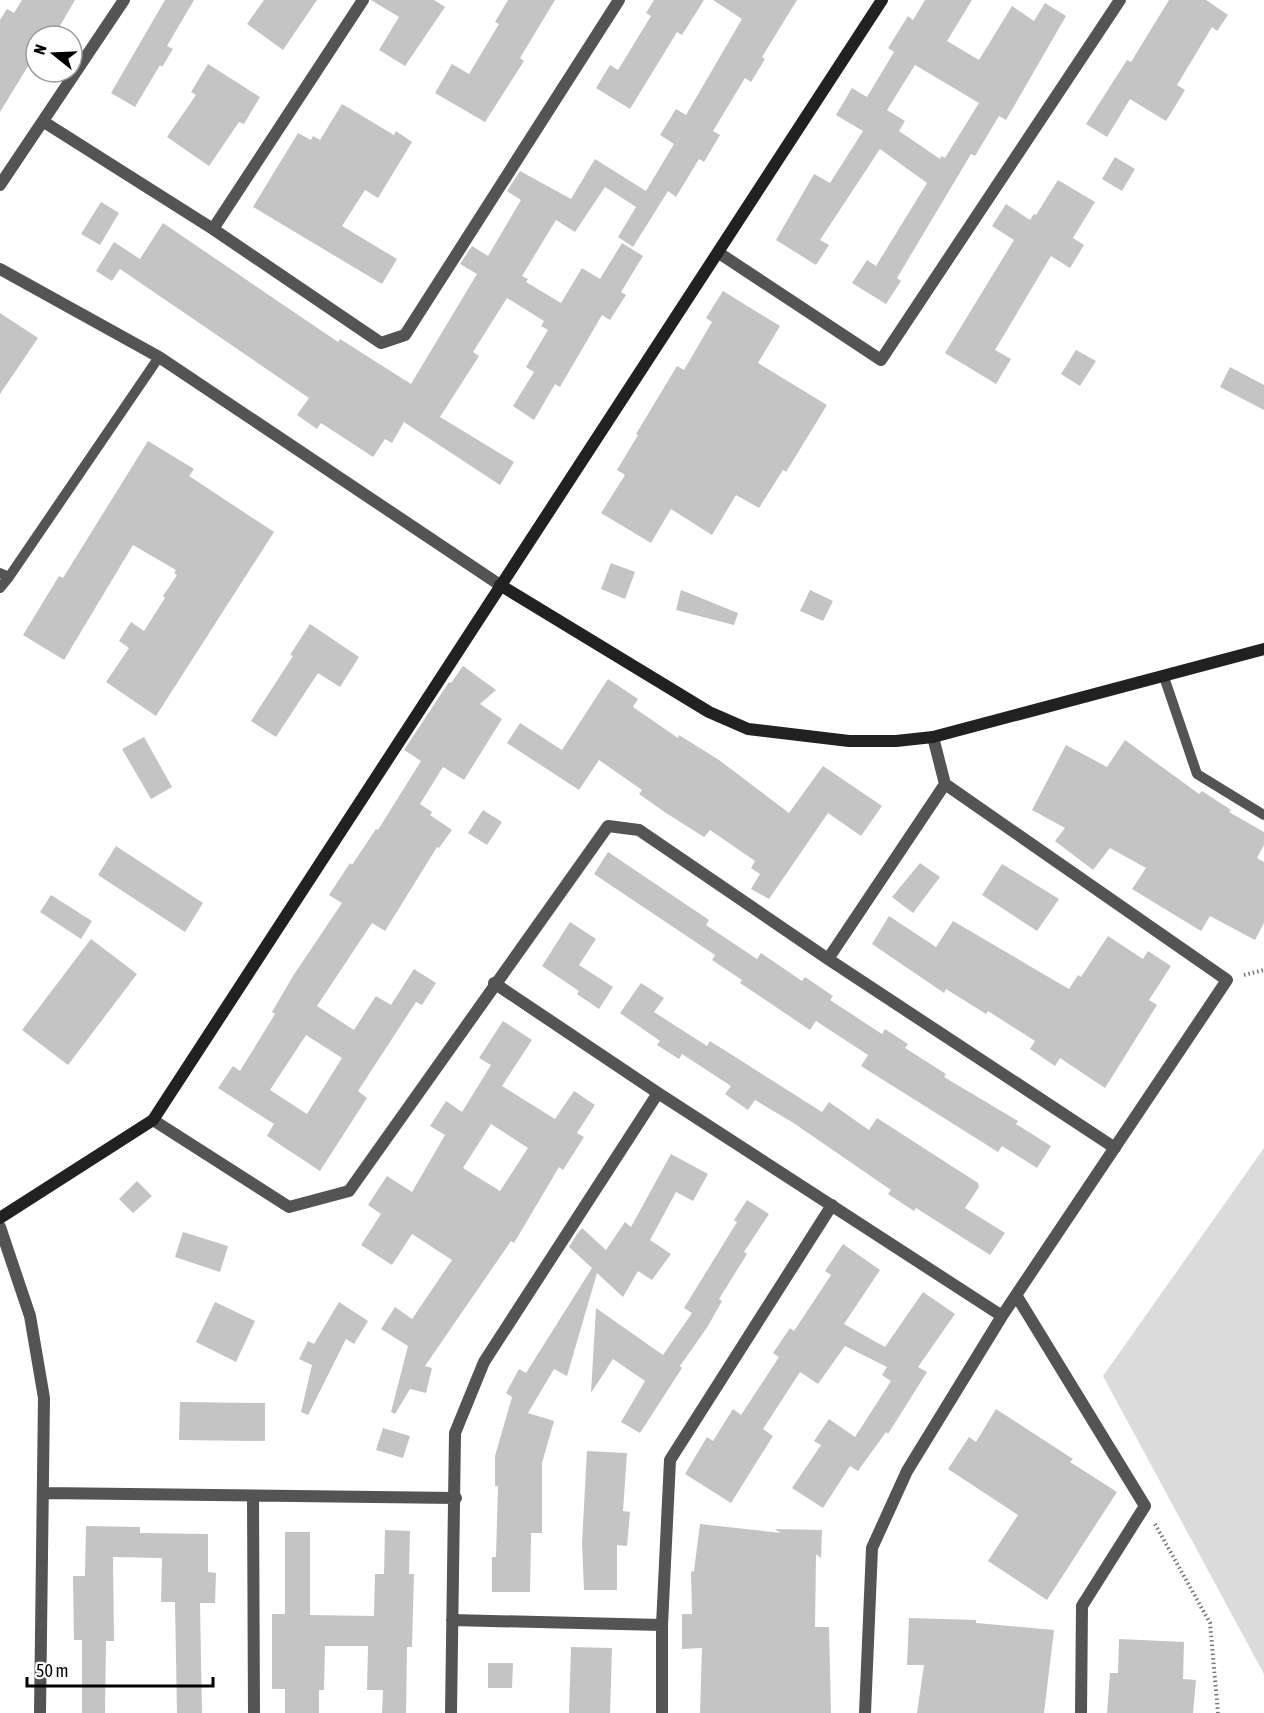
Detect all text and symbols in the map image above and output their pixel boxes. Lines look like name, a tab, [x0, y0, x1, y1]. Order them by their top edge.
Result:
north arrow	[24, 24, 84, 84]
text: N	[30, 42, 50, 57]
scale bar	[27, 1650, 213, 1688]
text: 50 m	[36, 1660, 68, 1681]

